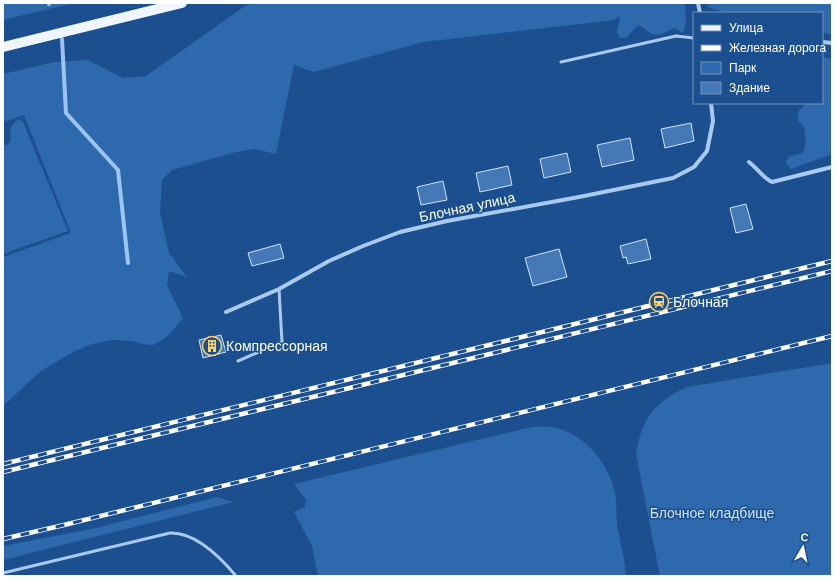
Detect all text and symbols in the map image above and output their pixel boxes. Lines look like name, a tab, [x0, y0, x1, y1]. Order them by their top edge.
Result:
legend	[693, 12, 823, 104]
text: Улица	[729, 21, 763, 35]
text: Железная дорога	[729, 41, 826, 55]
text: Парк	[729, 61, 757, 75]
text: Здание	[729, 81, 770, 95]
street label: Блочная улица	[418, 189, 517, 225]
station icon: Блочная	[648, 291, 670, 313]
place label: Блочная	[673, 294, 728, 310]
building icon: Компрессорная	[201, 335, 223, 357]
place label: Компрессорная	[226, 338, 328, 354]
park label: Блочное кладбище	[650, 505, 775, 521]
north arrow	[783, 527, 823, 567]
text: С	[800, 531, 809, 544]

